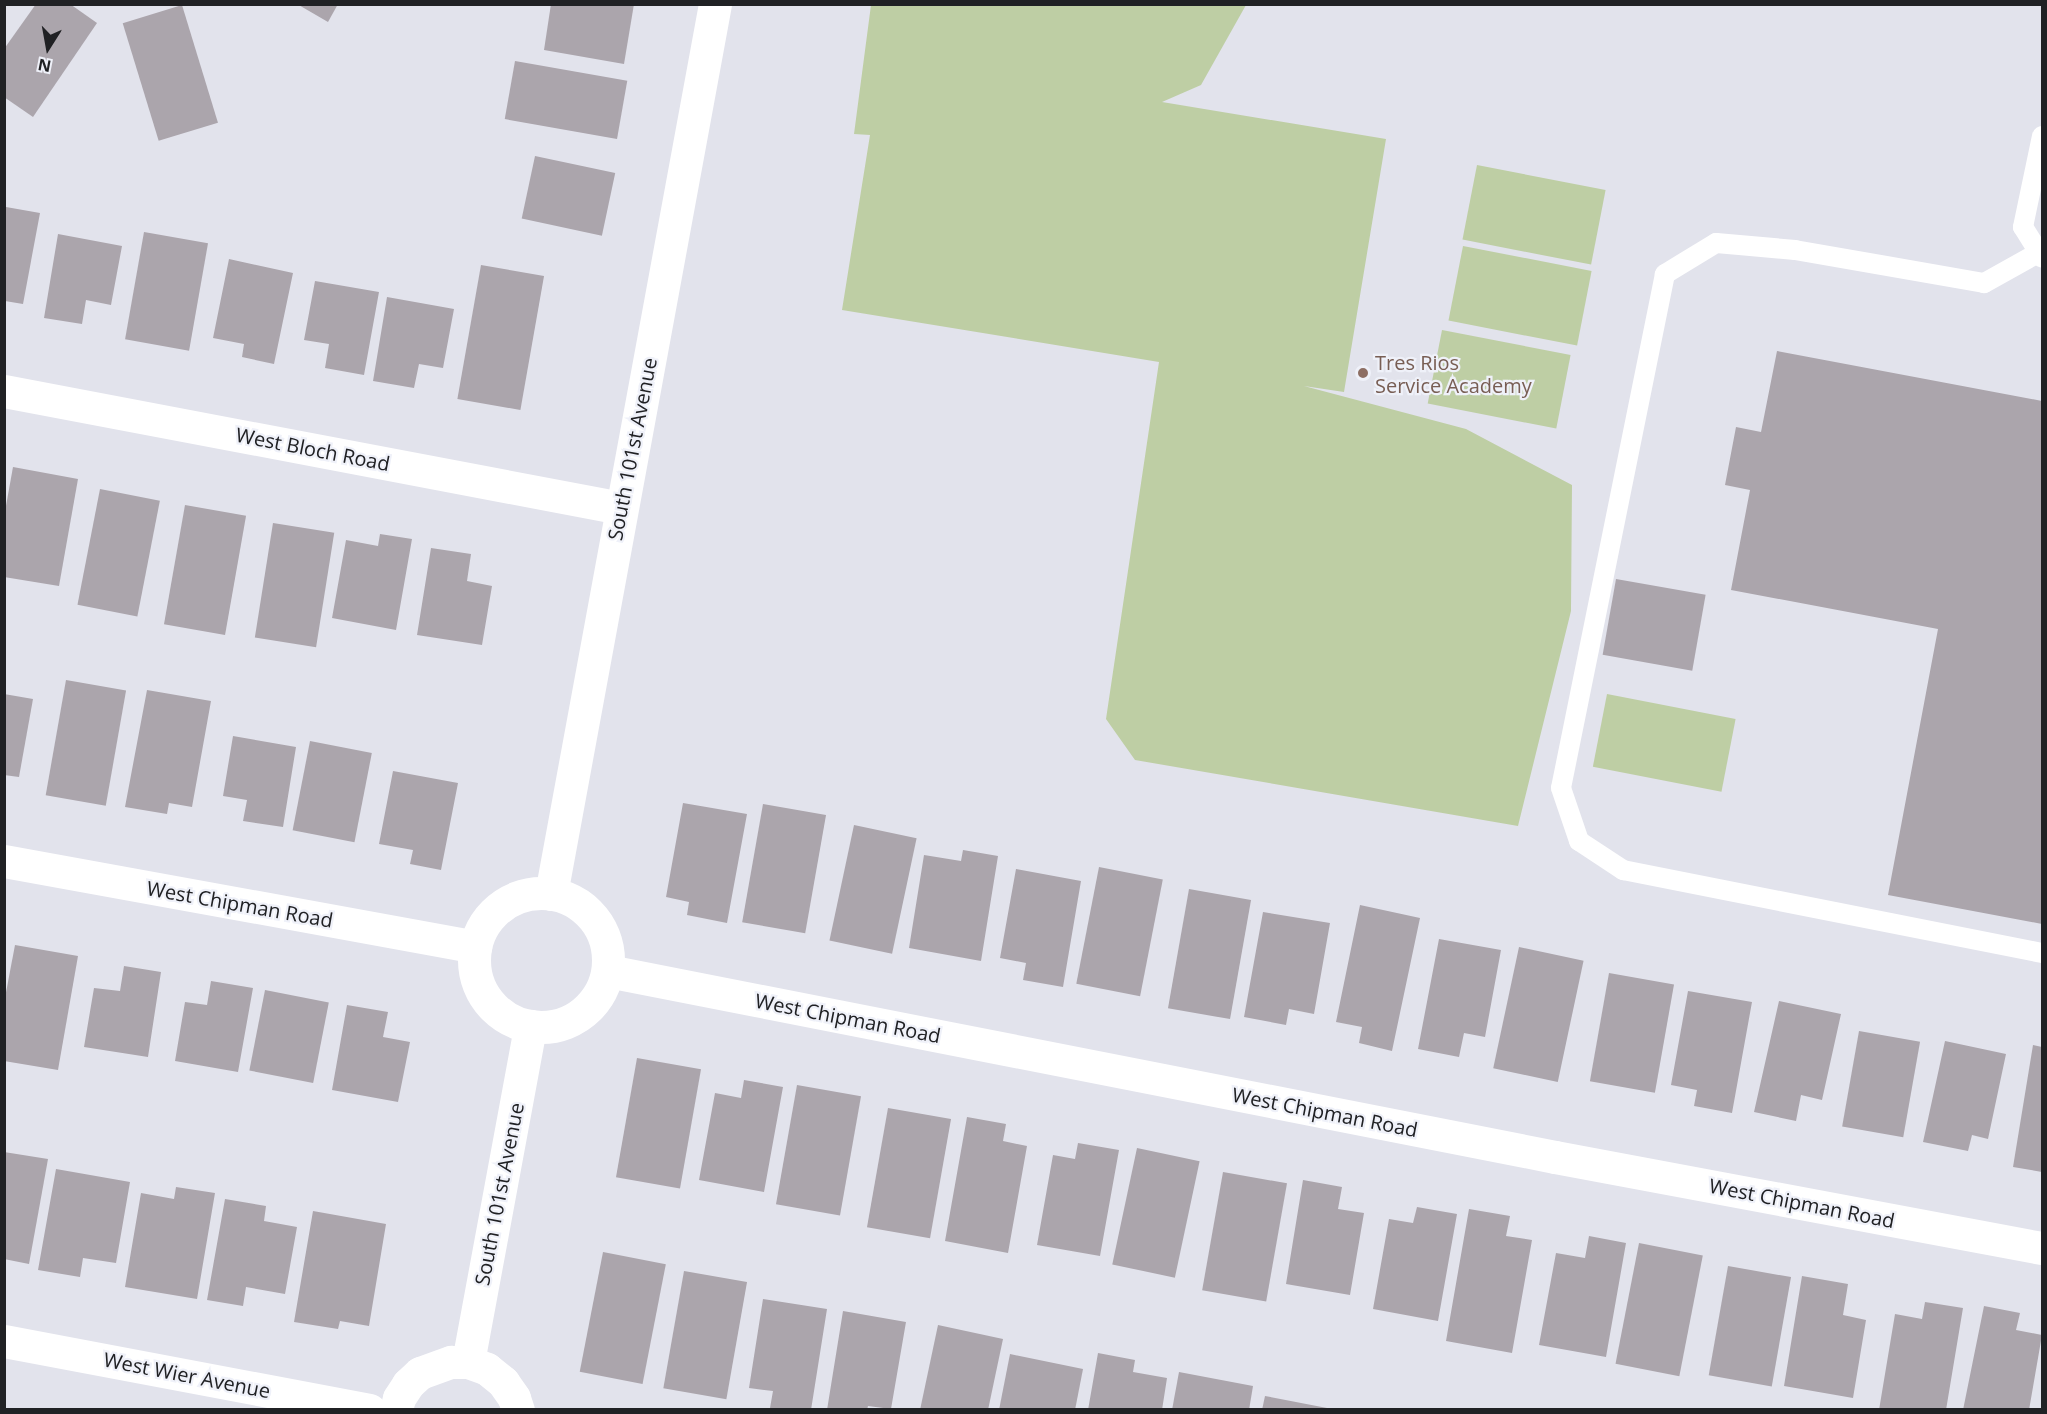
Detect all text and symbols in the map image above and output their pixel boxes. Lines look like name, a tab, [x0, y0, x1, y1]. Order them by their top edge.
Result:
north arrow	[18, 18, 78, 78]
text: N	[36, 54, 53, 78]
place label: Tres Rios Service Academy	[1375, 350, 1532, 397]
street label: South 101st Avenue	[603, 356, 661, 542]
marker: Tres Rios Service Academy	[1356, 366, 1370, 380]
street label: West Bloch Road	[234, 422, 392, 476]
street label: West Chipman Road	[145, 876, 335, 932]
street label: West Chipman Road	[753, 988, 943, 1048]
street label: West Chipman Road	[1230, 1082, 1420, 1142]
street label: South 101st Avenue	[470, 1101, 528, 1287]
street label: West Chipman Road	[1707, 1173, 1897, 1233]
street label: West Wier Avenue	[102, 1347, 272, 1403]

